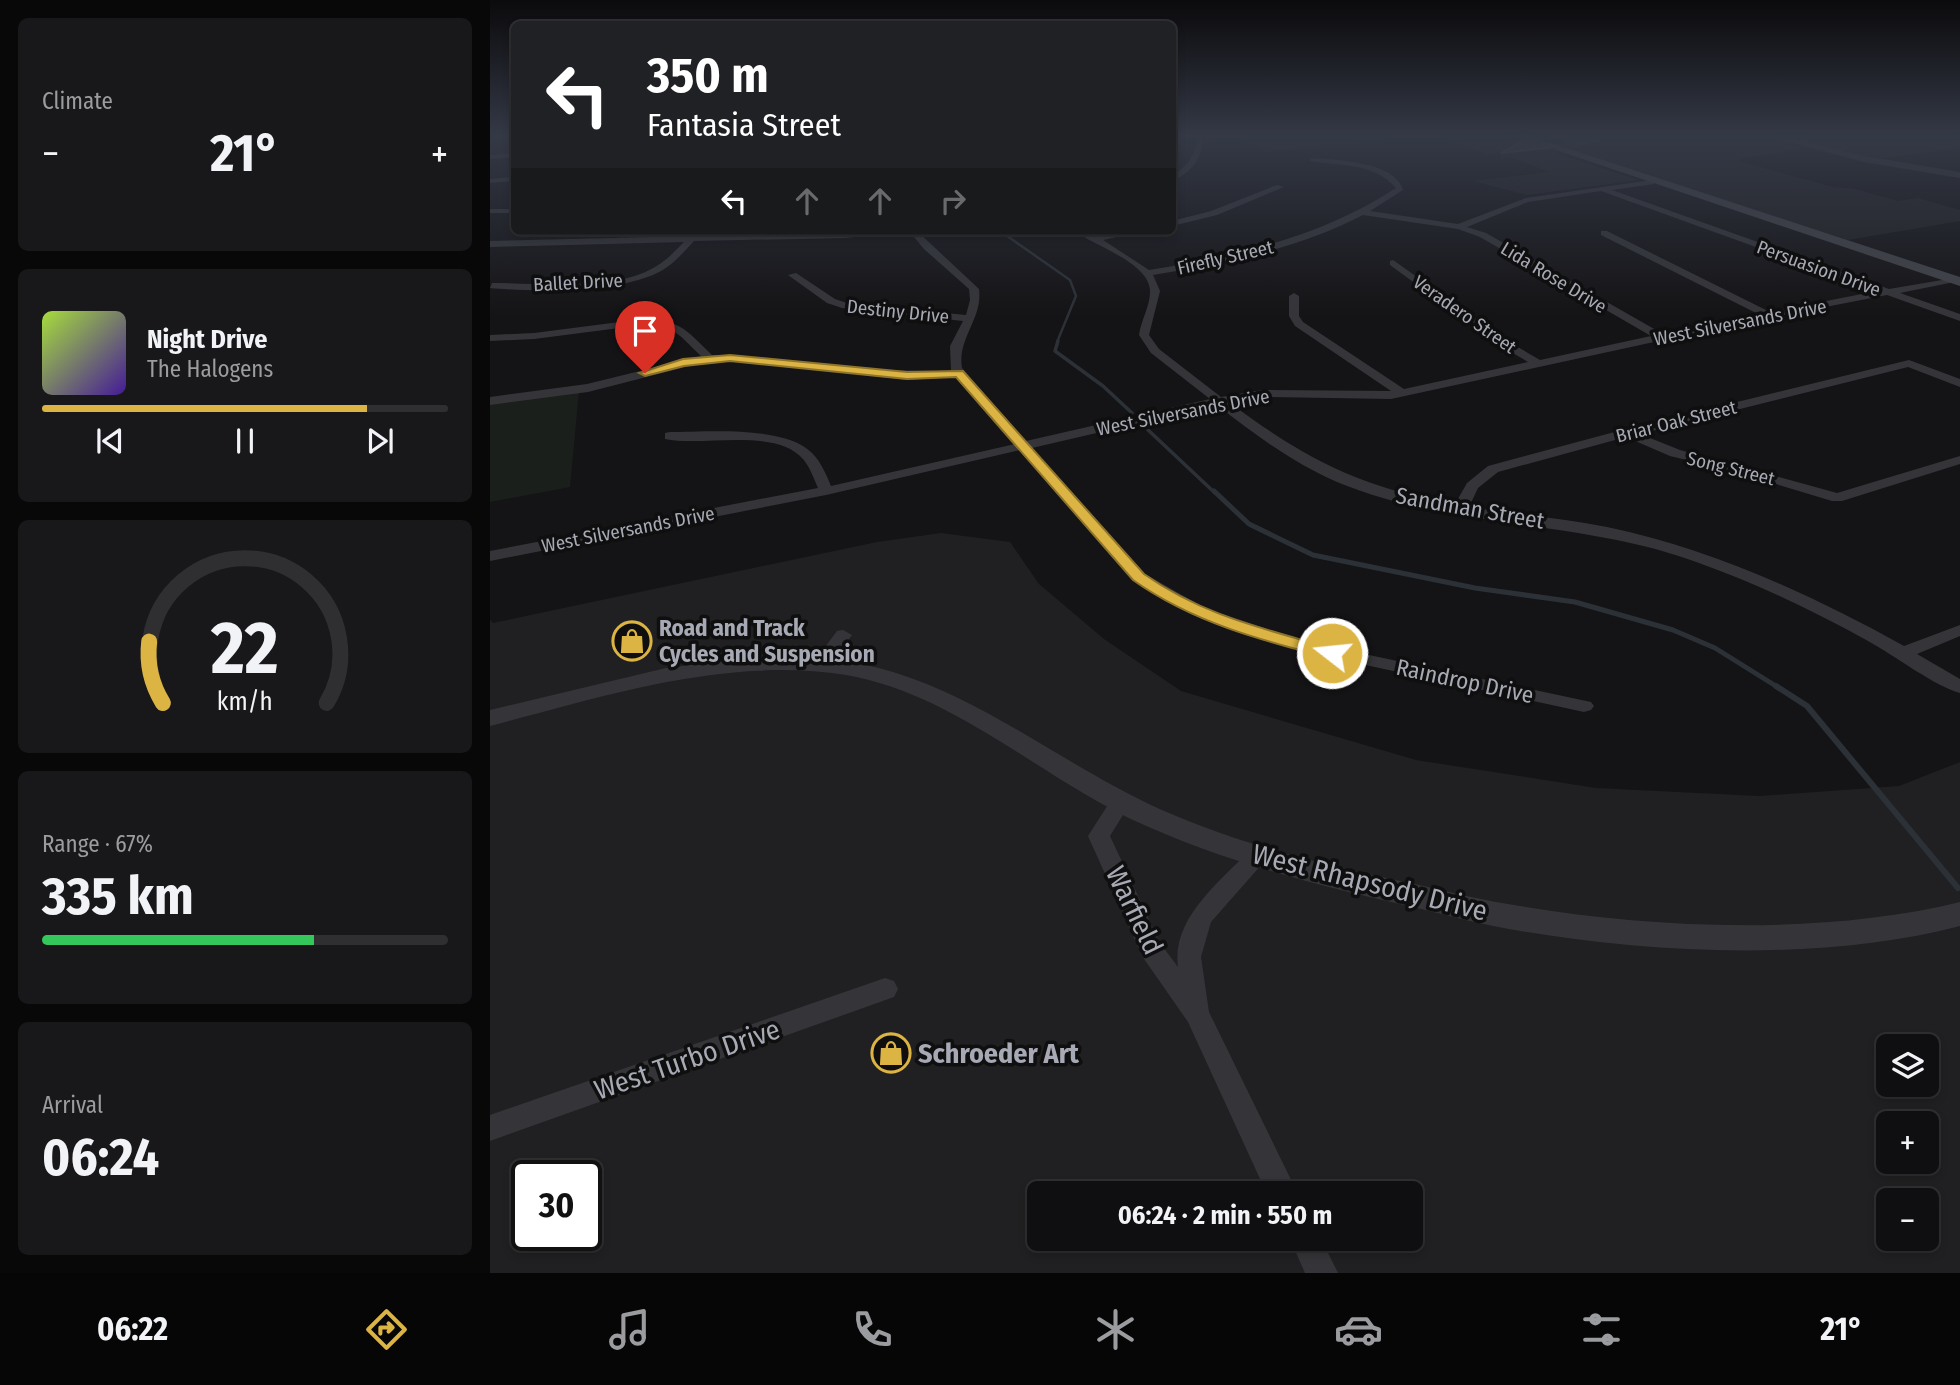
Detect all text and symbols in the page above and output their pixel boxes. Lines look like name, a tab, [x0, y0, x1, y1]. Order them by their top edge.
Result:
text: 350 m	[647, 46, 769, 105]
icon: left	[532, 49, 623, 140]
text: Climate	[42, 87, 113, 115]
text: Fantasia Street	[647, 106, 841, 144]
text: 21°	[210, 122, 280, 185]
text: −	[42, 131, 59, 177]
text: +	[431, 131, 448, 177]
icon: left	[715, 182, 753, 220]
icon: ahead	[788, 182, 826, 220]
icon: ahead	[861, 182, 899, 220]
icon: right	[934, 182, 972, 220]
street label: Firefly Street	[1175, 235, 1276, 280]
street label: Persuasion Drive	[1754, 235, 1884, 301]
street label: Lida Rose Drive	[1497, 237, 1611, 318]
street label: Ballet Drive	[533, 269, 623, 296]
street label: Veradero Street	[1409, 270, 1521, 359]
street label: West Silversands Drive	[1652, 294, 1829, 351]
street label: Destiny Drive	[846, 295, 950, 328]
pin	[615, 301, 675, 373]
icon: arrive	[626, 312, 664, 350]
text: Night Drive	[147, 324, 267, 355]
text: The Halogens	[147, 355, 273, 383]
street label: West Silversands Drive	[1095, 384, 1272, 441]
street label: Briar Oak Street	[1614, 395, 1739, 448]
icon: previous	[91, 422, 129, 460]
icon: pause	[226, 422, 264, 460]
icon: next	[361, 422, 399, 460]
street label: Song Street	[1685, 446, 1778, 491]
street label: Sandman Street	[1394, 481, 1547, 535]
street label: West Silversands Drive	[540, 501, 717, 558]
text: 22	[210, 605, 279, 692]
place label: Road and Track Cycles and Suspension	[659, 614, 875, 668]
position arrow	[1295, 616, 1369, 690]
shop icon: Road and Track Cycles and Suspension	[611, 620, 653, 662]
street label: Raindrop Drive	[1394, 653, 1536, 709]
text: km/h	[217, 686, 273, 716]
text: Range · 67%	[42, 830, 153, 858]
street label: West Rhapsody Drive	[1249, 837, 1491, 928]
street label: Warfield	[1099, 861, 1170, 960]
text: 335 km	[42, 865, 194, 928]
street label: West Turbo Drive	[590, 1012, 784, 1107]
shop icon: Schroeder Art	[870, 1032, 912, 1074]
map controls	[1876, 1034, 1939, 1251]
button: layers	[1876, 1034, 1939, 1097]
place label: Schroeder Art	[918, 1037, 1080, 1070]
text: Arrival	[42, 1091, 103, 1119]
button: +	[1876, 1111, 1939, 1174]
text: 06:24	[42, 1126, 159, 1189]
speed limit sign: 30	[511, 1160, 602, 1251]
button: −	[1876, 1188, 1939, 1251]
text: 06:24 · 2 min · 550 m	[1118, 1200, 1332, 1231]
icon: directions	[362, 1305, 411, 1354]
icon: music	[605, 1305, 654, 1354]
icon: phone	[848, 1305, 897, 1354]
icon: climate	[1091, 1305, 1140, 1354]
icon: car	[1334, 1305, 1383, 1354]
icon: filters	[1577, 1305, 1626, 1354]
text: 06:22	[97, 1310, 168, 1348]
text: 21°	[1820, 1310, 1863, 1348]

